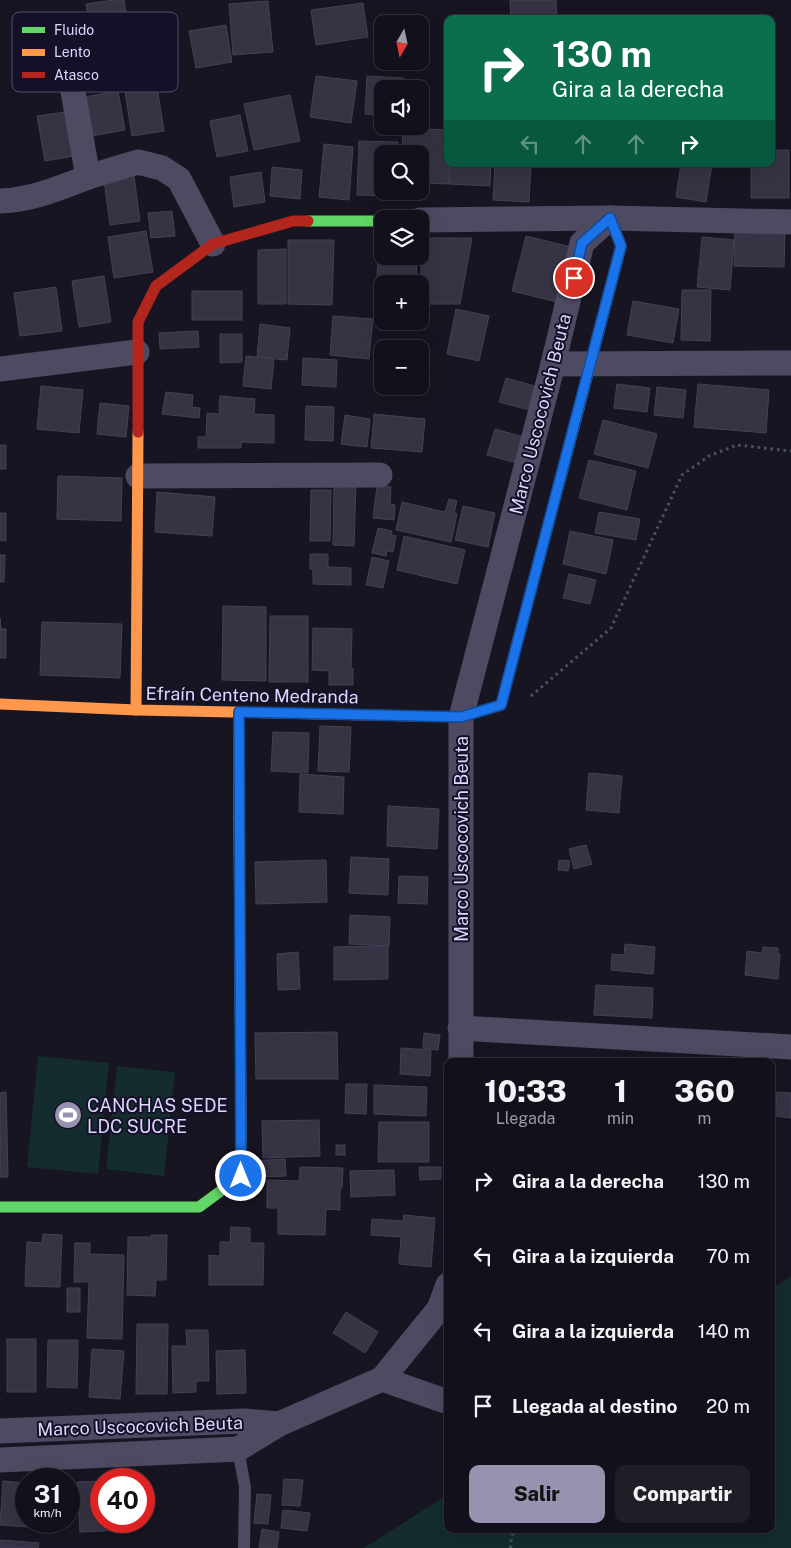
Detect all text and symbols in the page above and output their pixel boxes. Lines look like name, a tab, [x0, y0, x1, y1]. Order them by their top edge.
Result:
legend	[12, 12, 178, 92]
north arrow	[374, 15, 429, 70]
map controls	[374, 15, 429, 395]
text: Fluido	[54, 22, 94, 38]
text: 130 m	[552, 34, 652, 75]
icon: right	[469, 35, 534, 100]
text: Lento	[54, 44, 91, 60]
text: Atasco	[54, 67, 99, 83]
text: Gira a la derecha	[552, 76, 724, 102]
button: sound	[374, 80, 429, 135]
icon: left	[516, 130, 544, 158]
icon: ahead	[569, 130, 597, 158]
icon: ahead	[622, 130, 650, 158]
icon: right	[675, 130, 703, 158]
button: search	[374, 145, 429, 200]
button: layers	[374, 210, 429, 265]
pin	[553, 257, 595, 299]
icon: arrive	[560, 264, 588, 292]
button: +	[374, 275, 429, 330]
street label: Marco Uscocovich Beuta	[505, 312, 575, 516]
button: −	[374, 340, 429, 395]
street label: Efraín Centeno Medranda	[145, 683, 359, 707]
street label: Marco Uscocovich Beuta	[451, 736, 472, 942]
text: 10:33	[484, 1073, 567, 1109]
text: 1	[614, 1073, 627, 1109]
text: 360	[674, 1073, 735, 1109]
place label: CANCHAS SEDE LDC SUCRE	[87, 1095, 228, 1137]
sports icon: CANCHAS SEDE LDC SUCRE	[53, 1100, 83, 1130]
text: Llegada	[496, 1109, 555, 1128]
text: min	[607, 1109, 634, 1128]
text: m	[698, 1109, 711, 1128]
position arrow	[214, 1149, 266, 1201]
icon: right	[469, 1167, 497, 1195]
text: Gira a la derecha	[512, 1170, 664, 1192]
text: 130 m	[698, 1170, 750, 1192]
icon: left	[469, 1242, 497, 1270]
text: Gira a la izquierda	[512, 1245, 674, 1267]
text: 70 m	[706, 1245, 750, 1267]
icon: left	[469, 1317, 497, 1345]
text: Gira a la izquierda	[512, 1320, 674, 1342]
text: 140 m	[698, 1320, 750, 1342]
icon: arrive	[469, 1392, 497, 1420]
text: Llegada al destino	[512, 1395, 677, 1417]
text: 20 m	[706, 1395, 750, 1417]
street label: Marco Uscocovich Beuta	[37, 1412, 243, 1440]
button: Salir	[469, 1465, 605, 1523]
button: Compartir	[615, 1465, 750, 1523]
speed limit sign: 40	[90, 1468, 155, 1533]
text: 31	[34, 1479, 61, 1509]
text: km/h	[33, 1506, 62, 1520]

